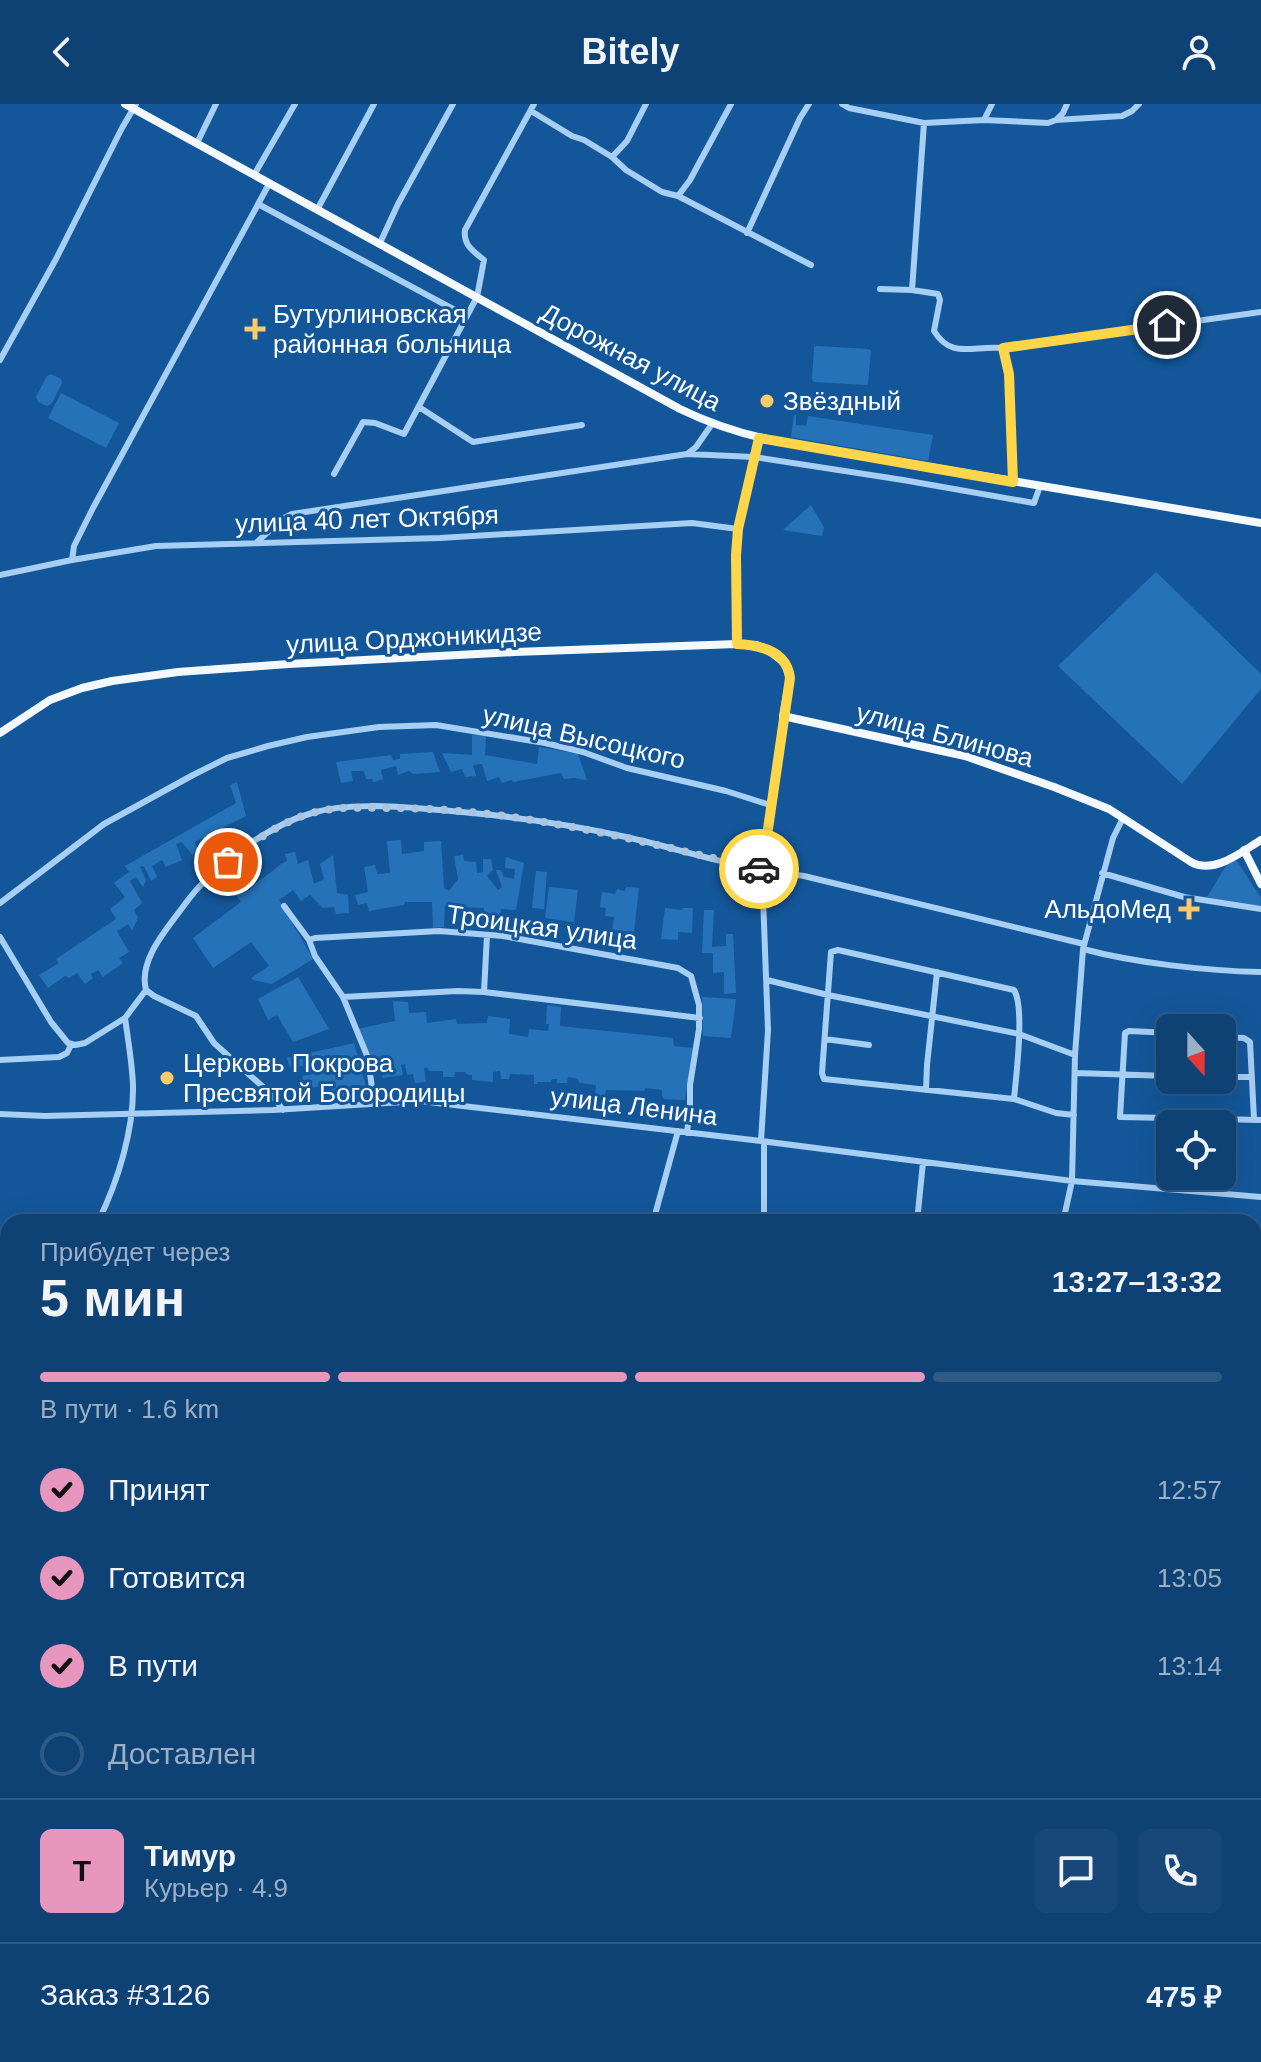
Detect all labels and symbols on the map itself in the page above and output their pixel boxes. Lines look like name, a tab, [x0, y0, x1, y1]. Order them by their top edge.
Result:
pin	[1133, 291, 1201, 359]
street label: Дорожная улица	[536, 297, 727, 417]
place label: Бутурлиновская районная больница	[273, 299, 512, 359]
marker: Бутурлиновская районная больница	[244, 318, 266, 340]
place label: Звёздный	[783, 386, 901, 416]
marker: Звёздный	[758, 392, 776, 410]
street label: улица 40 лет Октября	[235, 499, 499, 539]
street label: улица Орджоникидзе	[285, 616, 543, 660]
street label: улица Блинова	[853, 697, 1037, 773]
street label: улица Высоцкого	[480, 699, 688, 775]
pin	[194, 828, 262, 896]
courier	[719, 829, 799, 909]
place label: АльдоМед	[1044, 894, 1171, 924]
marker: АльдоМед	[1178, 898, 1200, 920]
street label: Троицкая улица	[445, 899, 640, 955]
north arrow	[1156, 1014, 1236, 1094]
place label: Церковь Покрова Пресвятой Богородицы	[183, 1048, 466, 1108]
marker: Церковь Покрова Пресвятой Богородицы	[158, 1069, 176, 1087]
street label: улица Ленина	[549, 1081, 720, 1131]

